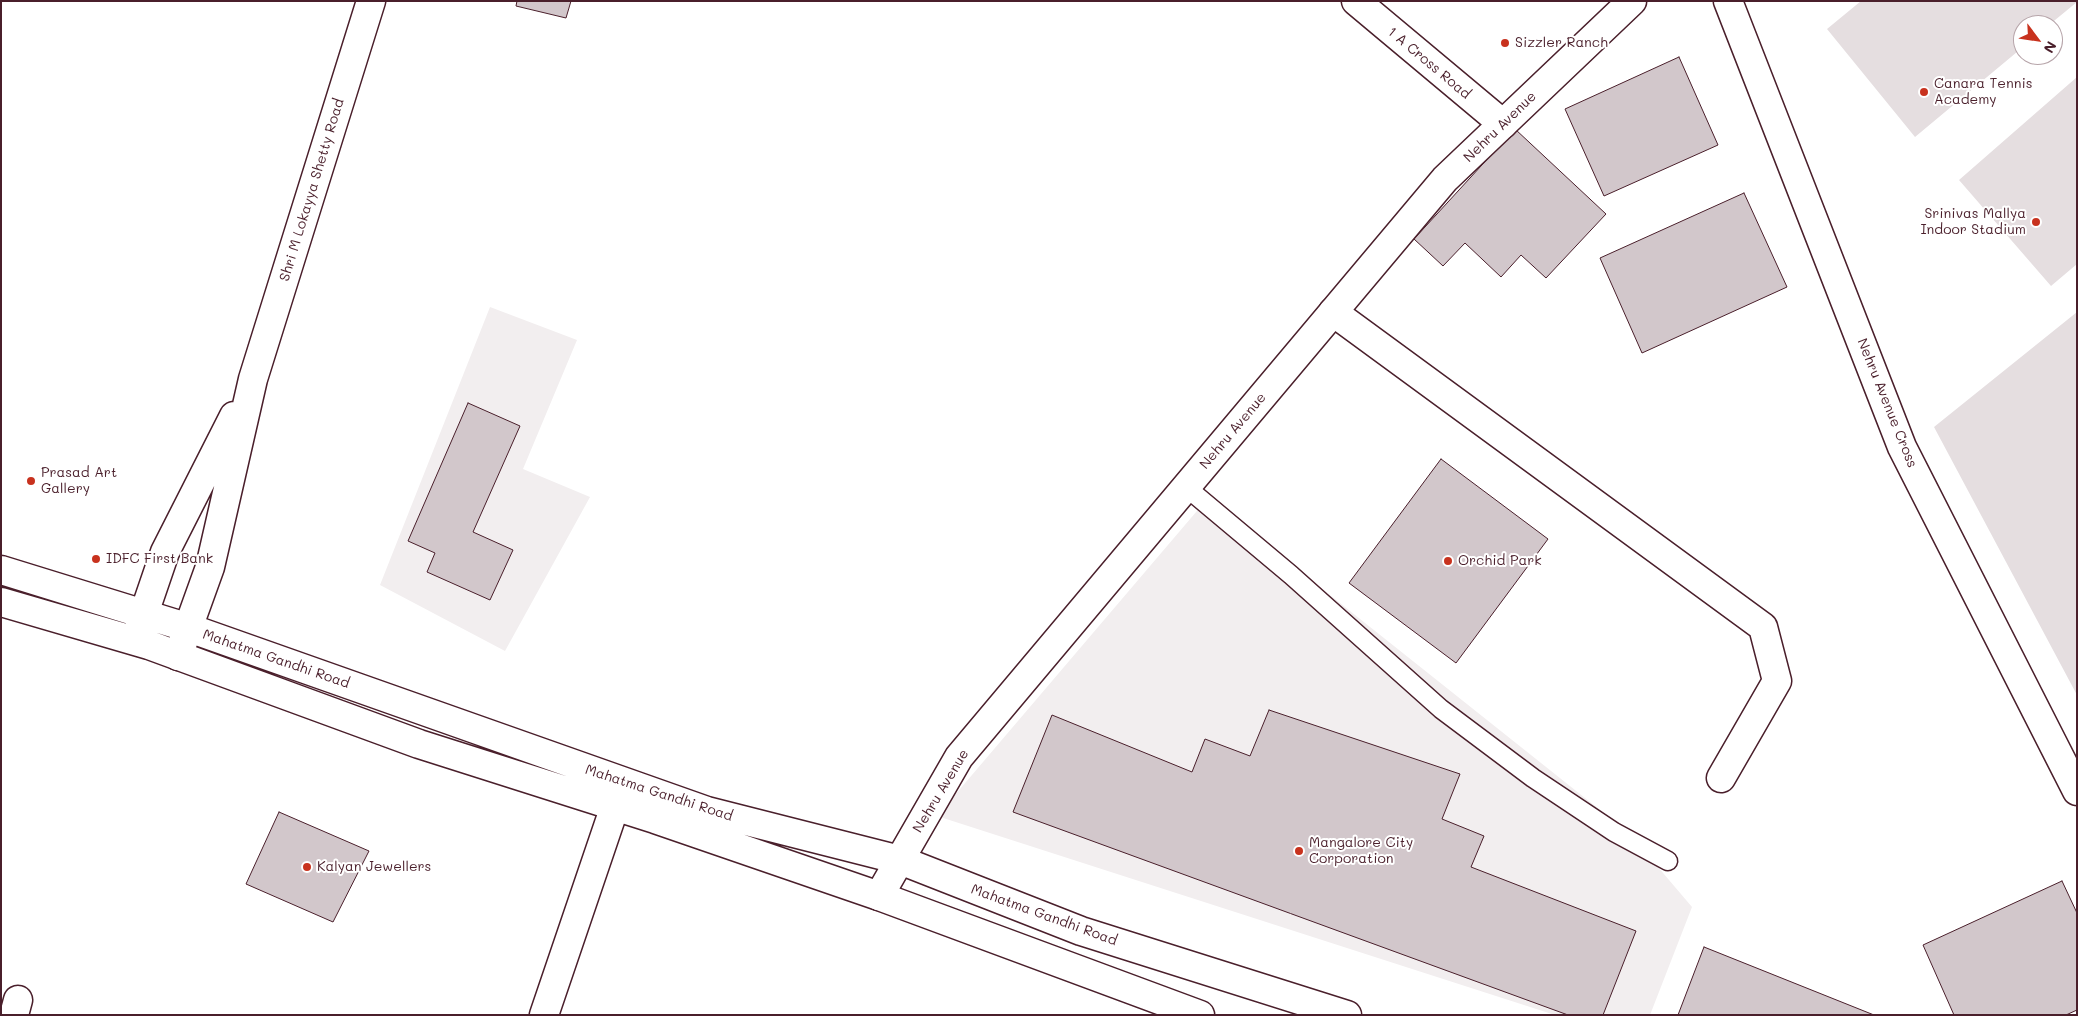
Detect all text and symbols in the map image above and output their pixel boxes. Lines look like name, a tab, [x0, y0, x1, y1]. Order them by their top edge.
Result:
north arrow	[2013, 15, 2063, 65]
street label: 1 A Cross Road	[1384, 23, 1474, 103]
place label: Sizzler Ranch	[1515, 35, 1608, 51]
marker: Sizzler Ranch	[1499, 37, 1511, 49]
text: N	[2040, 38, 2061, 57]
place label: Canara Tennis Academy	[1934, 76, 2032, 108]
marker: Canara Tennis Academy	[1918, 86, 1930, 98]
street label: Nehru Avenue	[1460, 88, 1540, 166]
street label: Shri M Lokayya Shetty Road	[276, 97, 348, 283]
place label: Srinivas Mallya Indoor Stadium	[1920, 206, 2026, 238]
marker: Srinivas Mallya Indoor Stadium	[2030, 216, 2042, 228]
street label: Nehru Avenue Cross	[1853, 336, 1921, 470]
street label: Nehru Avenue	[1196, 389, 1270, 473]
place label: Prasad Art Gallery	[41, 465, 117, 498]
marker: Prasad Art Gallery	[25, 475, 37, 487]
place label: IDFC First Bank	[106, 551, 213, 567]
marker: IDFC First Bank	[90, 553, 102, 565]
place label: Orchid Park	[1458, 553, 1542, 569]
marker: Orchid Park	[1442, 555, 1454, 567]
street label: Mahatma Gandhi Road	[200, 626, 352, 692]
street label: Nehru Avenue	[909, 746, 973, 836]
street label: Mahatma Gandhi Road	[583, 761, 735, 825]
place label: Mangalore City Corporation	[1309, 835, 1413, 868]
marker: Mangalore City Corporation	[1293, 845, 1305, 857]
place label: Kalyan Jewellers	[317, 859, 431, 875]
marker: Kalyan Jewellers	[301, 861, 313, 873]
street label: Mahatma Gandhi Road	[969, 881, 1119, 949]

